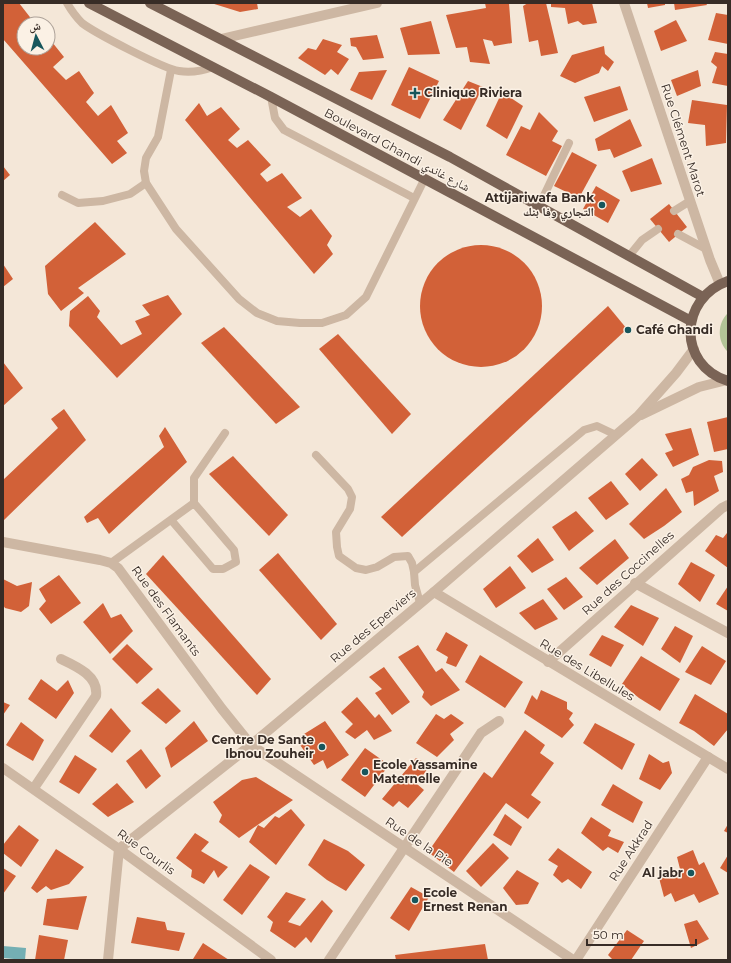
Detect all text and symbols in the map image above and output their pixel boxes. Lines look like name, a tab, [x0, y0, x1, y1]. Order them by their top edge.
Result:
north arrow	[16, 16, 56, 56]
text: ش	[28, 18, 42, 35]
street label: Rue Clément Marot	[658, 81, 709, 198]
place label: Clinique Riviera	[424, 85, 522, 100]
marker: Clinique Riviera	[409, 87, 421, 99]
street label: Boulevard Ghandi شارع غاندي	[320, 105, 473, 197]
place label: Attijariwafa Bank التجاري وفا بنك	[484, 190, 594, 222]
marker: Attijariwafa Bank التجاري وفا بنك	[597, 200, 607, 210]
place label: Café Ghandi	[636, 322, 713, 337]
marker: Café Ghandi	[623, 325, 633, 335]
street label: Rue des Coccinelles	[579, 527, 677, 618]
street label: Rue des Flamants	[129, 563, 204, 659]
street label: Rue des Eperviers	[327, 585, 419, 666]
street label: Rue des Libellules	[537, 635, 638, 704]
place label: Centre De Sante Ibnou Zouheir	[212, 732, 314, 761]
marker: Centre De Sante Ibnou Zouheir	[317, 742, 327, 752]
place label: Ecole Yassamine Maternelle	[373, 757, 478, 786]
marker: Ecole Yassamine Maternelle	[360, 767, 370, 777]
street label: Rue de la Pie	[383, 813, 456, 870]
street label: Rue Akkrad	[605, 817, 656, 884]
street label: Rue Courlis	[114, 826, 178, 878]
place label: Al jabr	[641, 865, 683, 880]
marker: Al jabr	[686, 868, 696, 878]
place label: Ecole Ernest Renan	[423, 885, 507, 914]
marker: Ecole Ernest Renan	[410, 895, 420, 905]
scale bar	[587, 921, 696, 947]
text: 50 m	[593, 927, 624, 942]

